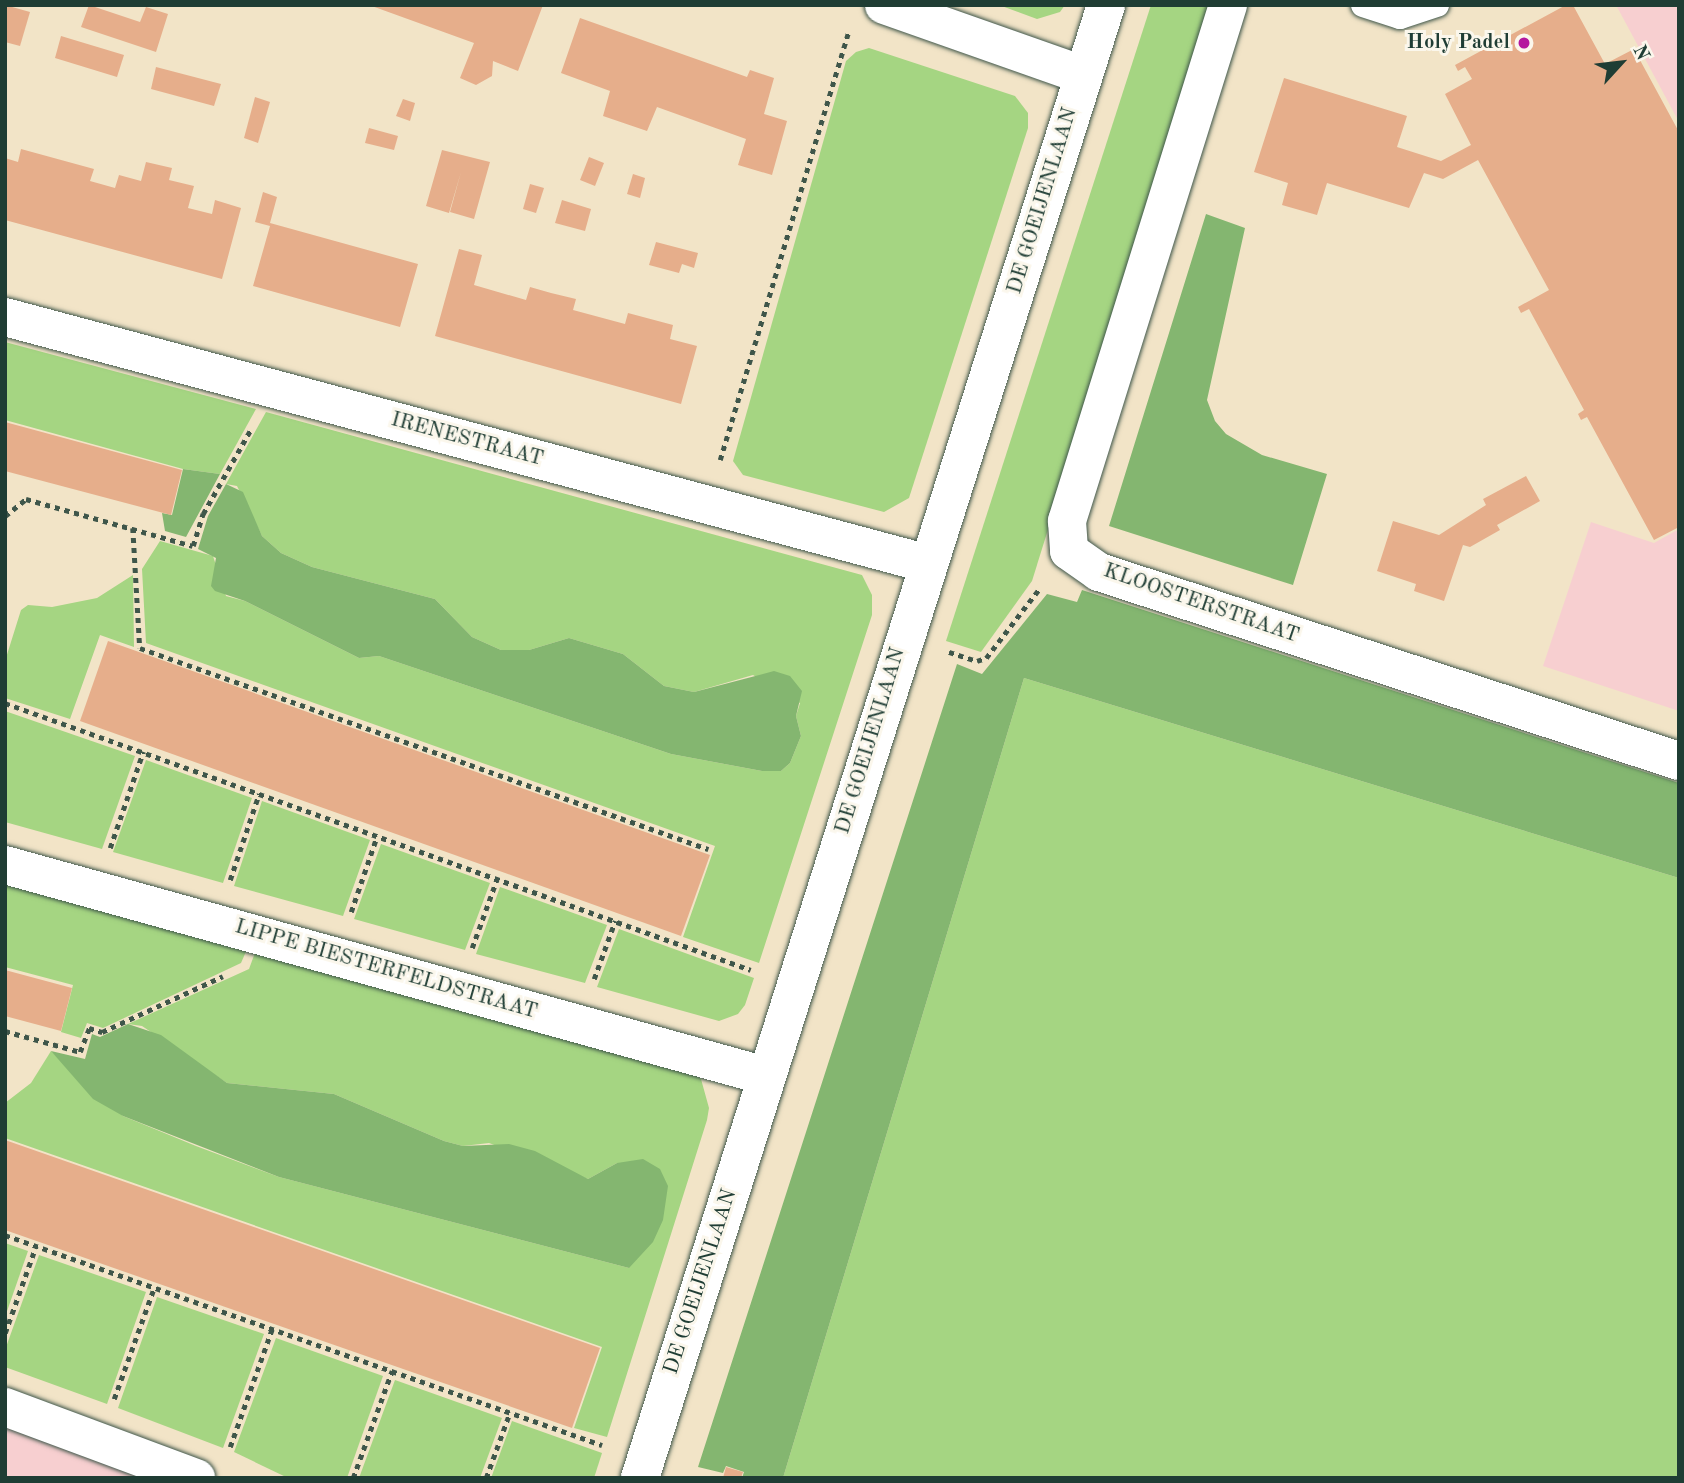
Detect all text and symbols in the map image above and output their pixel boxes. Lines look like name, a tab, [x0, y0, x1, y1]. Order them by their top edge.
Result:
north arrow	[1586, 28, 1656, 98]
place label: Holy Padel	[1407, 30, 1510, 56]
marker: Holy Padel	[1516, 35, 1532, 51]
text: N	[1628, 42, 1652, 64]
street label: DE GOEIJENLAAN	[1003, 105, 1083, 297]
street label: IRENESTRAAT	[388, 408, 546, 472]
street label: KLOOSTERSTRAAT	[1100, 559, 1302, 649]
street label: DE GOEIJENLAAN	[831, 645, 911, 837]
street label: LIPPE BIESTERFELDSTRAAT	[232, 915, 540, 1025]
street label: DE GOEIJENLAAN	[659, 1186, 743, 1378]

